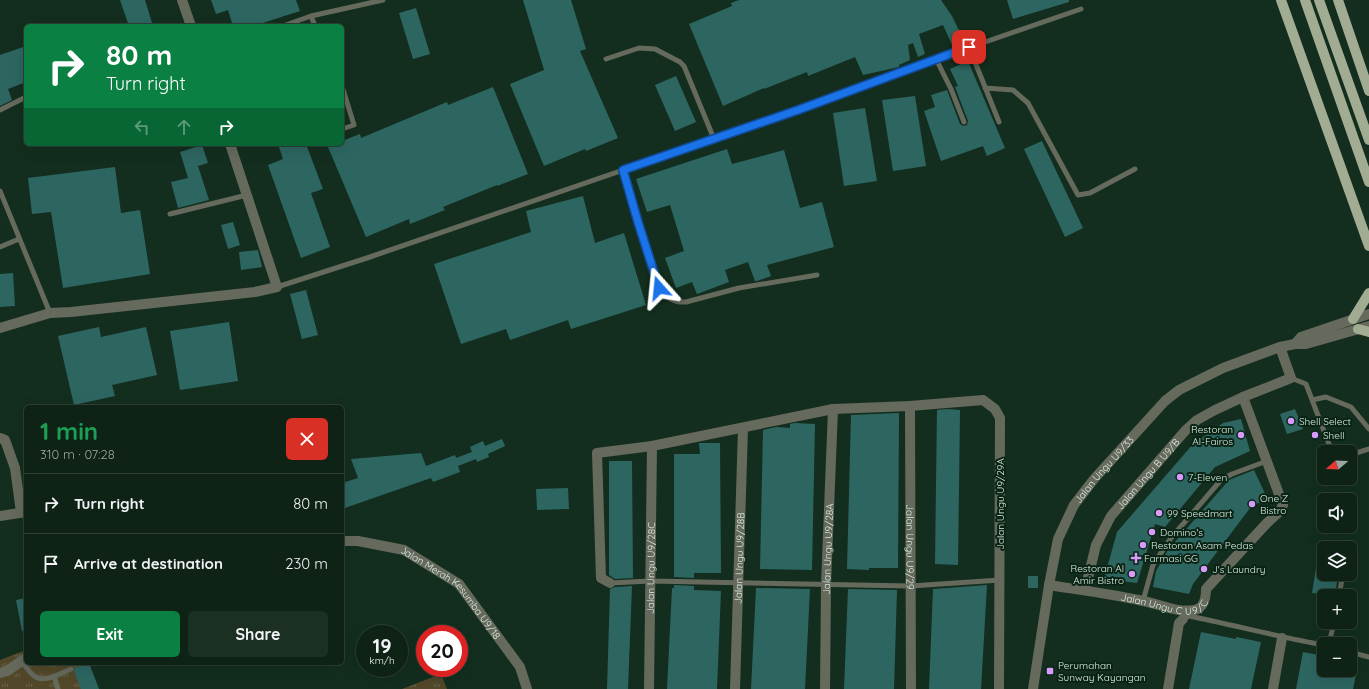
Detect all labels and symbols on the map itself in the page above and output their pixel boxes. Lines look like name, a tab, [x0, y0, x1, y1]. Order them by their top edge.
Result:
pin	[952, 30, 986, 64]
position arrow	[638, 267, 680, 309]
place label: Shell Select	[1299, 415, 1352, 428]
marker: Shell Select	[1286, 416, 1296, 426]
place label: Restoran Al-Fairos	[1191, 423, 1233, 448]
place label: Shell	[1323, 429, 1345, 442]
marker: Restoran Al-Fairos	[1236, 430, 1246, 440]
marker: Shell	[1310, 430, 1320, 440]
street label: Jalan Ungu U9/33	[1072, 434, 1137, 506]
street label: Jalan Ungu B U9/B	[1114, 436, 1183, 512]
north arrow	[1317, 445, 1357, 485]
street label: Jalan Ungu U9/29A	[994, 458, 1007, 550]
place label: 7-Eleven	[1188, 471, 1227, 484]
marker: 7-Eleven	[1175, 472, 1185, 482]
place label: One Z Bistro	[1260, 492, 1288, 517]
marker: One Z Bistro	[1247, 499, 1257, 509]
street label: Jalan Ungu U9/28A	[820, 503, 836, 595]
street label: Jalan Ungu U9/29	[903, 504, 917, 590]
place label: 99 Speedmart	[1167, 507, 1233, 520]
marker: 99 Speedmart	[1154, 508, 1164, 518]
street label: Jalan Ungu U9/28B	[732, 512, 747, 604]
street label: Jalan Ungu U9/28C	[644, 522, 658, 614]
place label: Domino's	[1160, 526, 1203, 539]
marker: Domino's	[1147, 527, 1157, 537]
place label: Restoran Asam Pedas	[1151, 539, 1253, 552]
marker: Restoran Asam Pedas	[1138, 540, 1148, 550]
street label: Jalan Merah Kesumba U9/18	[400, 544, 503, 642]
place label: Farmasi GG	[1144, 552, 1198, 565]
marker: Farmasi GG	[1131, 553, 1141, 563]
place label: Restoran Al Amir Bistro	[1071, 562, 1124, 587]
place label: J's Laundry	[1212, 563, 1265, 576]
marker: J's Laundry	[1199, 564, 1209, 574]
marker: Restoran Al Amir Bistro	[1127, 569, 1137, 579]
street label: Jalan Ungu C U9/C	[1116, 590, 1206, 602]
text: Jalan Ungu C U9/C	[1120, 591, 1211, 618]
speed limit sign: 20	[416, 625, 468, 677]
place label: Perumahan Sunway Kayangan	[1058, 659, 1145, 684]
marker: Perumahan Sunway Kayangan	[1045, 666, 1055, 676]

